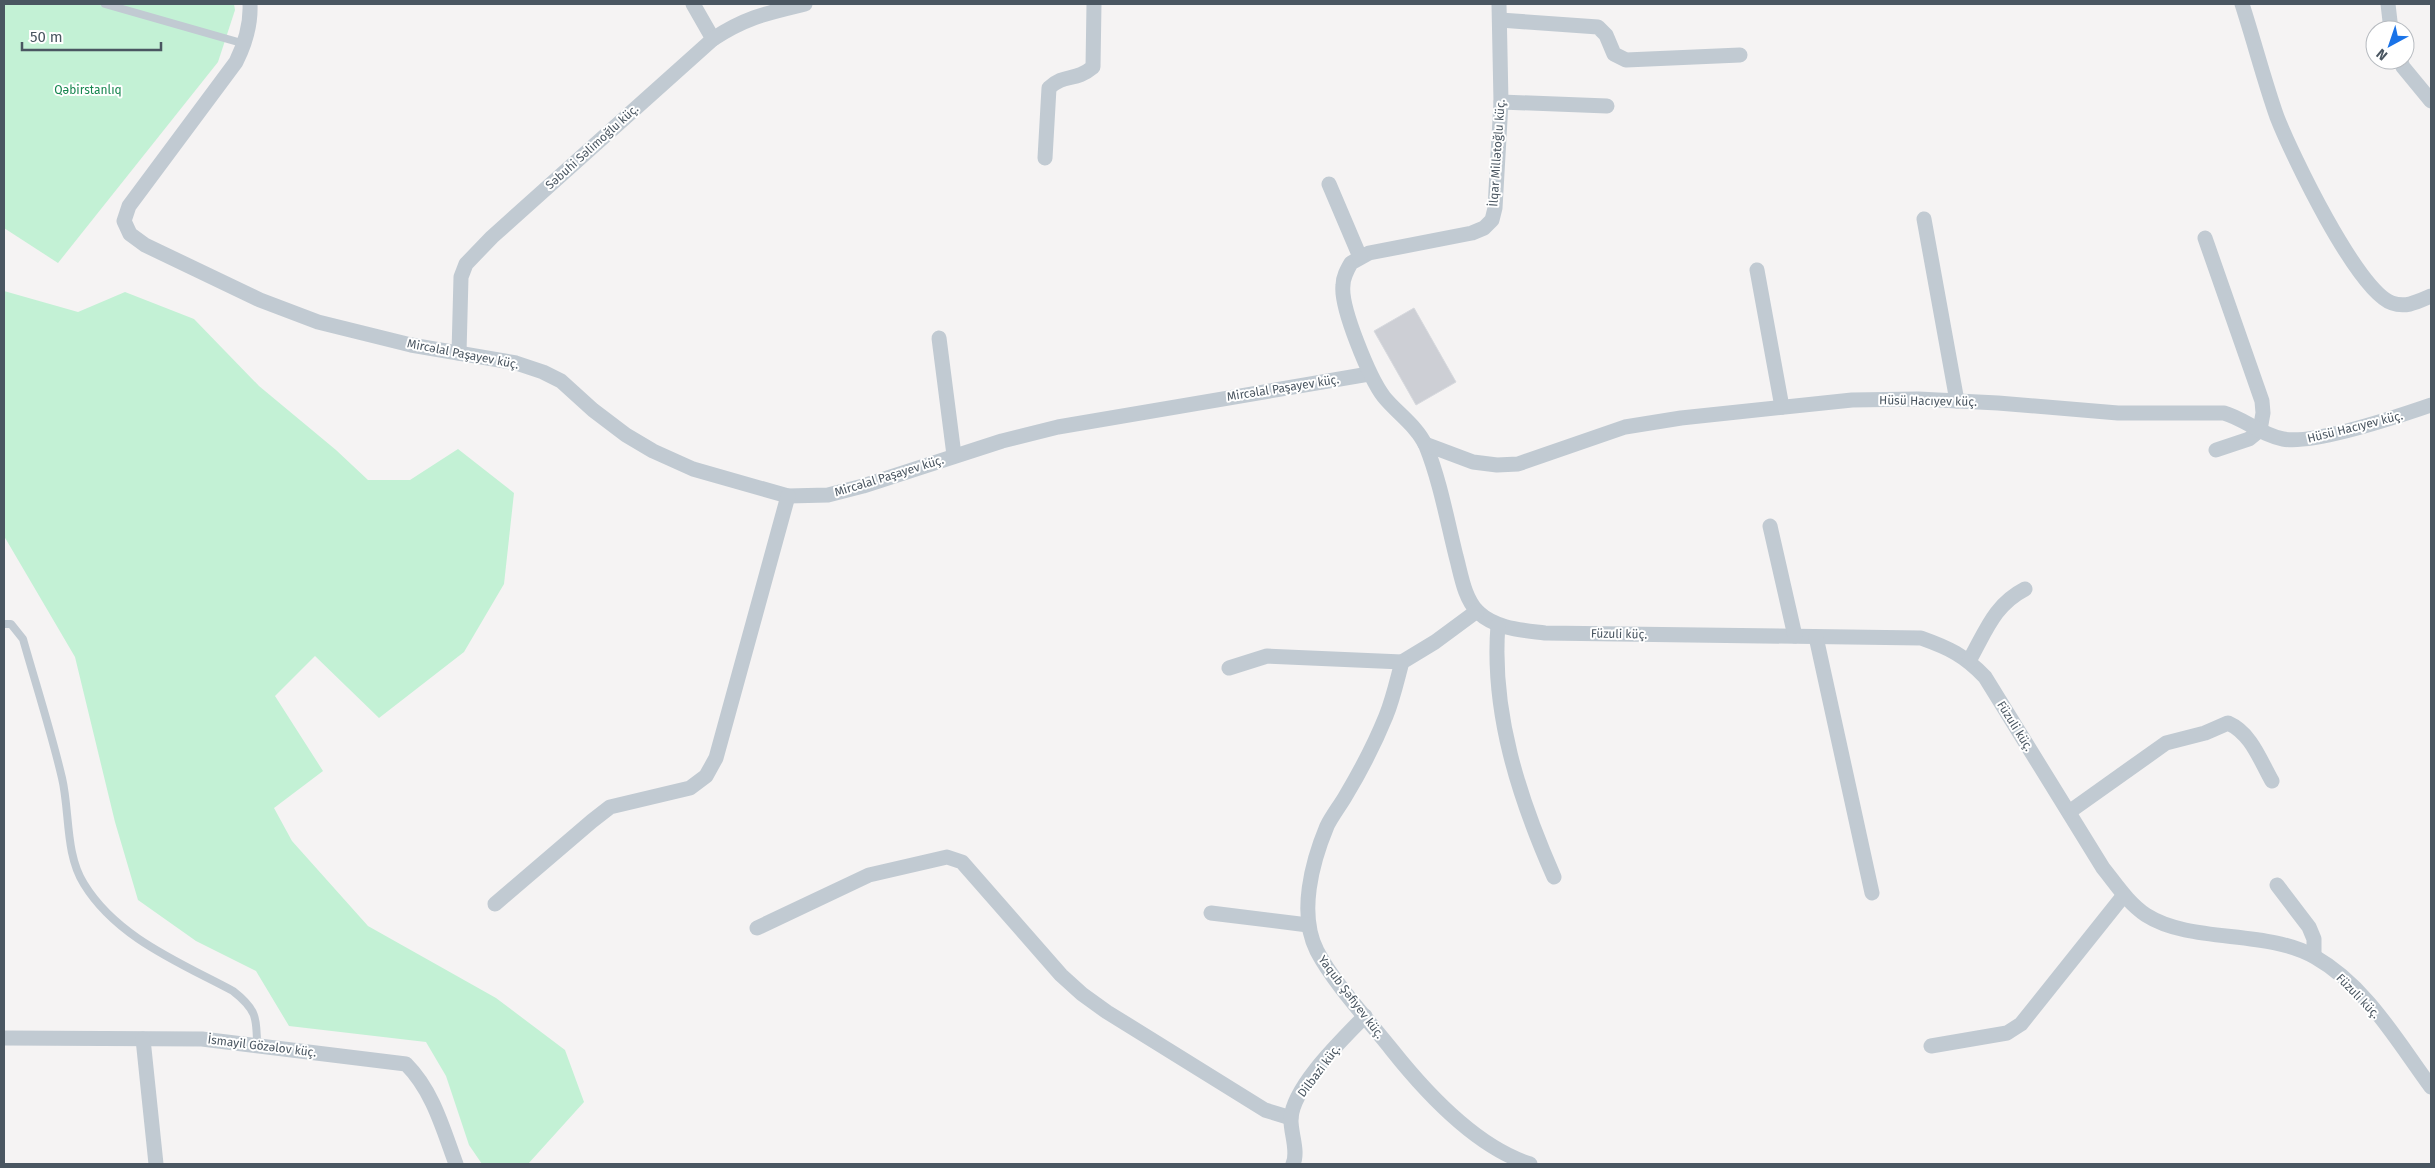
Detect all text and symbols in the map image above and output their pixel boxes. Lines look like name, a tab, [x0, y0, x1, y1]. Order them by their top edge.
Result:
scale bar	[22, 20, 161, 52]
north arrow	[2365, 20, 2415, 70]
text: 50 m	[30, 28, 63, 46]
text: N	[2373, 45, 2391, 64]
park label: Qəbirstanlıq	[54, 83, 122, 97]
street label: İlqar Millətoğlu küç.	[1485, 99, 1508, 207]
street label: Səbuhi Səlimoğlu küç.	[543, 102, 641, 192]
street label: Mircəlal Paşayev küç.	[406, 336, 520, 372]
street label: Mircəlal Paşayev küç.	[1226, 372, 1340, 404]
street label: Hüsü Hacıyev küç.	[1879, 393, 1977, 409]
street label: Hüsü Hacıyev küç.	[2306, 408, 2404, 446]
street label: Mircəlal Paşayev küç.	[833, 453, 945, 499]
street label: Füzuli küç.	[1591, 627, 1647, 641]
street label: Füzuli küç.	[1994, 698, 2036, 754]
street label: Yaqub Şəfiyev küç.	[1315, 953, 1387, 1041]
street label: Füzuli küç.	[2333, 971, 2383, 1021]
street label: İsmayil Gözəlov küç.	[207, 1031, 317, 1060]
street label: Dilbazi küç.	[1295, 1042, 1343, 1100]

